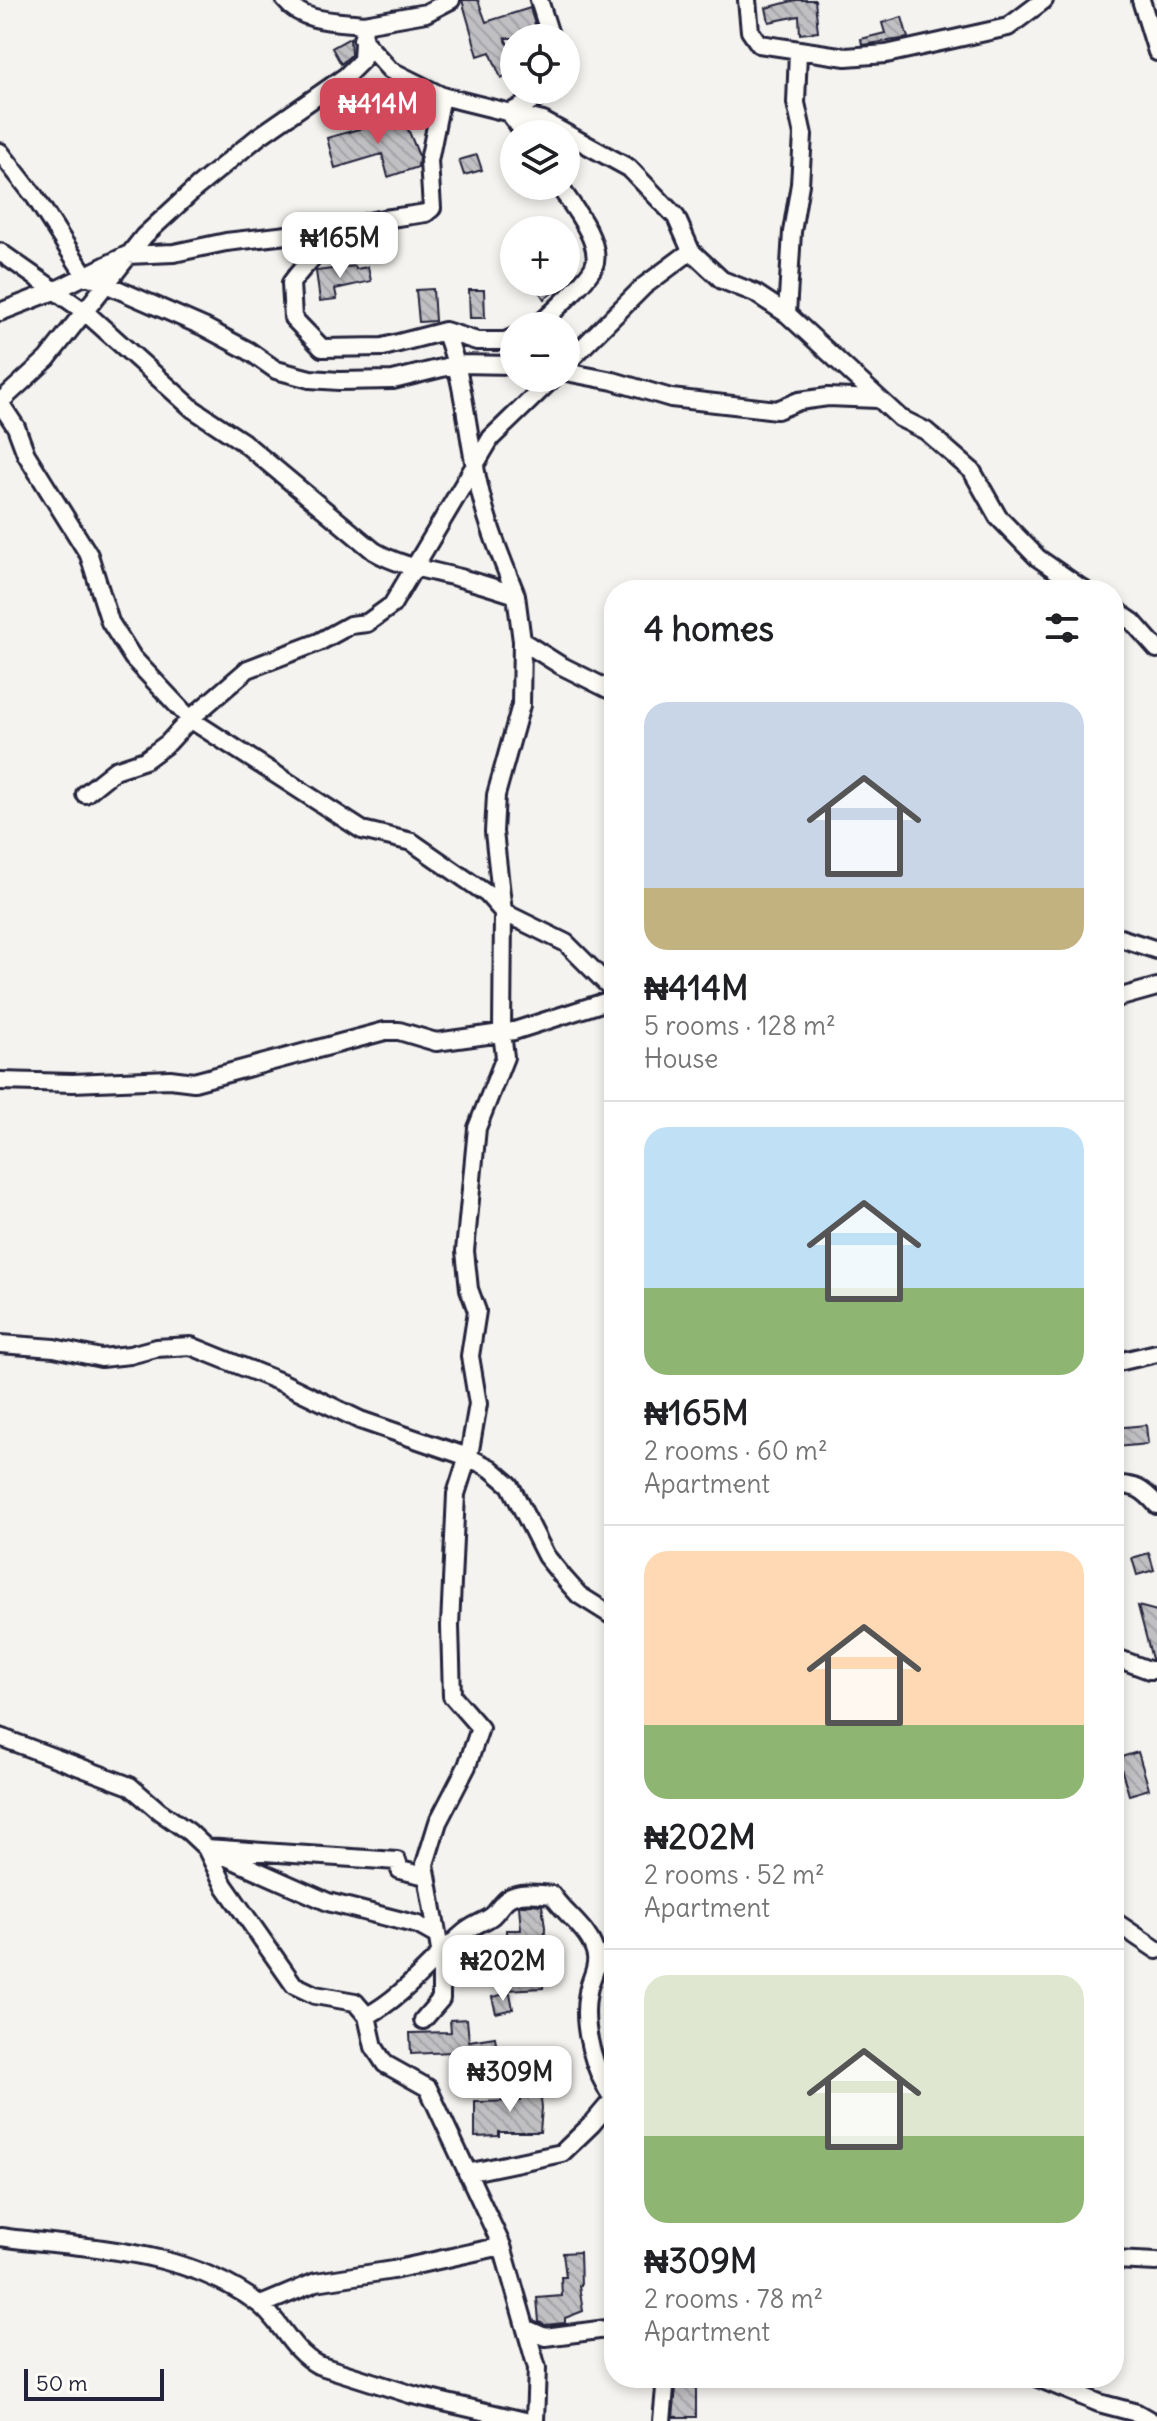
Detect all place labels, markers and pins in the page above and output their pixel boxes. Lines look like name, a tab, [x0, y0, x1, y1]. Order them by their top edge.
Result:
pin: ₦414M	[322, 78, 434, 146]
pin: ₦165M	[284, 212, 396, 280]
pin: ₦202M	[447, 1935, 559, 2003]
pin: ₦309M	[454, 2046, 566, 2114]

